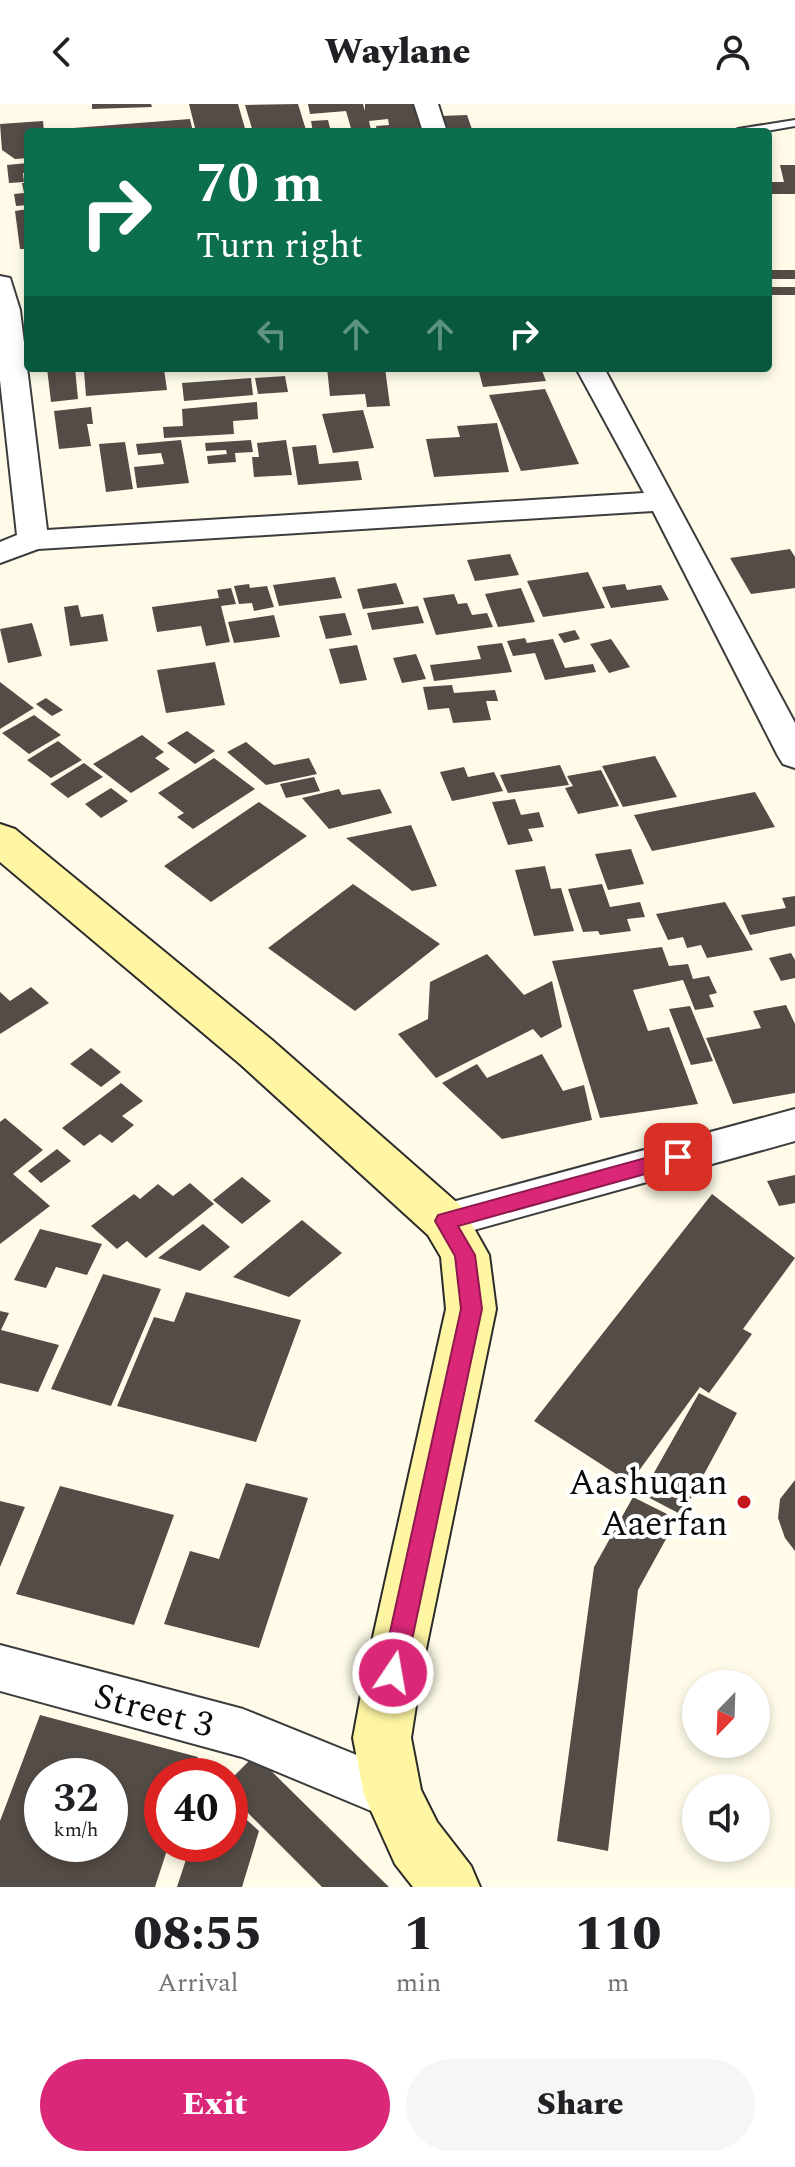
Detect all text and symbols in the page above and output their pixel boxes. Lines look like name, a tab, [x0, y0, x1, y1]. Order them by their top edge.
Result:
text: Waylane	[324, 25, 471, 80]
icon: back	[40, 30, 84, 74]
icon: person	[711, 30, 755, 74]
text: 70 m	[196, 142, 323, 227]
icon: right	[64, 160, 168, 264]
text: Turn right	[196, 219, 363, 274]
icon: left	[250, 312, 294, 356]
icon: ahead	[334, 312, 378, 356]
icon: ahead	[418, 312, 462, 356]
icon: right	[502, 312, 546, 356]
pin	[644, 1123, 712, 1191]
icon: arrive	[656, 1135, 700, 1179]
place label: Aashuqan Aaerfan	[568, 1456, 728, 1552]
marker: Aashuqan Aaerfan	[735, 1493, 753, 1511]
position arrow	[351, 1631, 435, 1715]
street label: Street 3	[88, 1669, 219, 1754]
north arrow	[682, 1670, 770, 1758]
map controls	[682, 1670, 770, 1862]
speed limit sign: 40	[144, 1758, 248, 1862]
text: 32	[54, 1769, 98, 1830]
button: sound	[682, 1774, 770, 1862]
text: km/h	[54, 1815, 99, 1845]
text: 08:55	[134, 1898, 262, 1971]
text: 1	[404, 1898, 433, 1971]
text: 110	[575, 1898, 661, 1971]
text: Arrival	[157, 1963, 238, 2003]
text: min	[396, 1963, 441, 2003]
text: m	[607, 1963, 629, 2003]
button: Exit	[40, 2059, 390, 2151]
button: Share	[406, 2059, 755, 2151]

